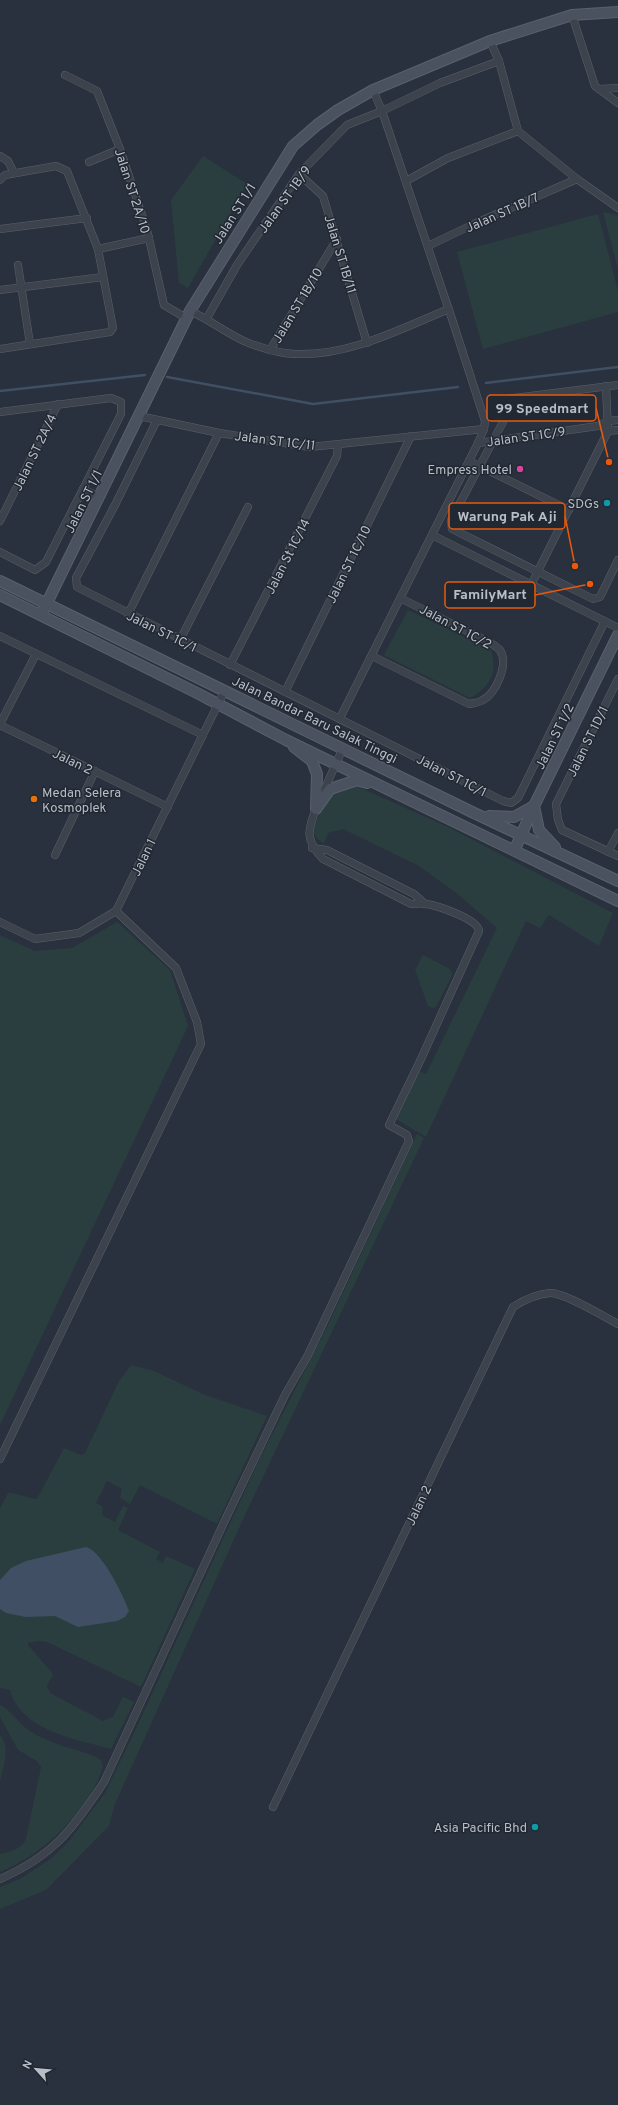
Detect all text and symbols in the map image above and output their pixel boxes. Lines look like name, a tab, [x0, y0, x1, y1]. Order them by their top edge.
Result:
street label: Jalan ST 2A/10	[110, 147, 152, 236]
street label: Jalan ST 1B/9	[256, 163, 315, 237]
street label: Jalan ST 1/1	[211, 181, 261, 247]
street label: Jalan ST 1B/7	[464, 190, 542, 237]
street label: Jalan ST 1B/11	[320, 213, 359, 296]
street label: Jalan ST 1B/10	[270, 266, 327, 347]
callout: 99 Speedmart	[487, 395, 596, 421]
text: 99 Speedmart	[495, 401, 589, 418]
street label: Jalan ST 2A/4	[10, 412, 61, 494]
street label: Jalan ST 1C/9	[486, 425, 567, 451]
street label: Jalan ST 1C/11	[233, 429, 316, 455]
place label: Empress Hotel	[428, 463, 512, 479]
marker: Empress Hotel	[515, 464, 525, 474]
street label: Jalan ST 1/1	[63, 468, 107, 536]
place label: SDGs	[567, 497, 599, 513]
marker: SDGs	[602, 498, 612, 508]
callout: Warung Pak Aji	[449, 503, 565, 529]
text: Warung Pak Aji	[457, 509, 557, 526]
street label: Jalan St 1C/14	[263, 517, 315, 597]
street label: Jalan ST 1C/10	[324, 523, 376, 607]
callout: FamilyMart	[445, 582, 535, 608]
text: FamilyMart	[453, 587, 527, 604]
street label: Jalan ST 1C/2	[416, 602, 494, 654]
street label: Jalan ST 1C/1	[123, 609, 199, 657]
street label: Jalan Bandar Baru Salak Tinggi	[229, 674, 399, 768]
street label: Jalan ST 1/2	[533, 701, 579, 773]
street label: Jalan ST 1D/1	[565, 704, 613, 780]
street label: Jalan 2	[49, 746, 95, 779]
street label: Jalan ST 1C/1	[413, 752, 489, 801]
place label: Medan Selera Kosmoplek	[42, 786, 121, 817]
marker: Medan Selera Kosmoplek	[29, 794, 39, 804]
street label: Jalan 1	[129, 837, 161, 879]
street label: Jalan 2	[403, 1483, 436, 1529]
place label: Asia Pacific Bhd	[434, 1821, 527, 1837]
marker: Asia Pacific Bhd	[530, 1822, 540, 1832]
north arrow	[16, 2049, 56, 2089]
text: N	[20, 2058, 36, 2072]

